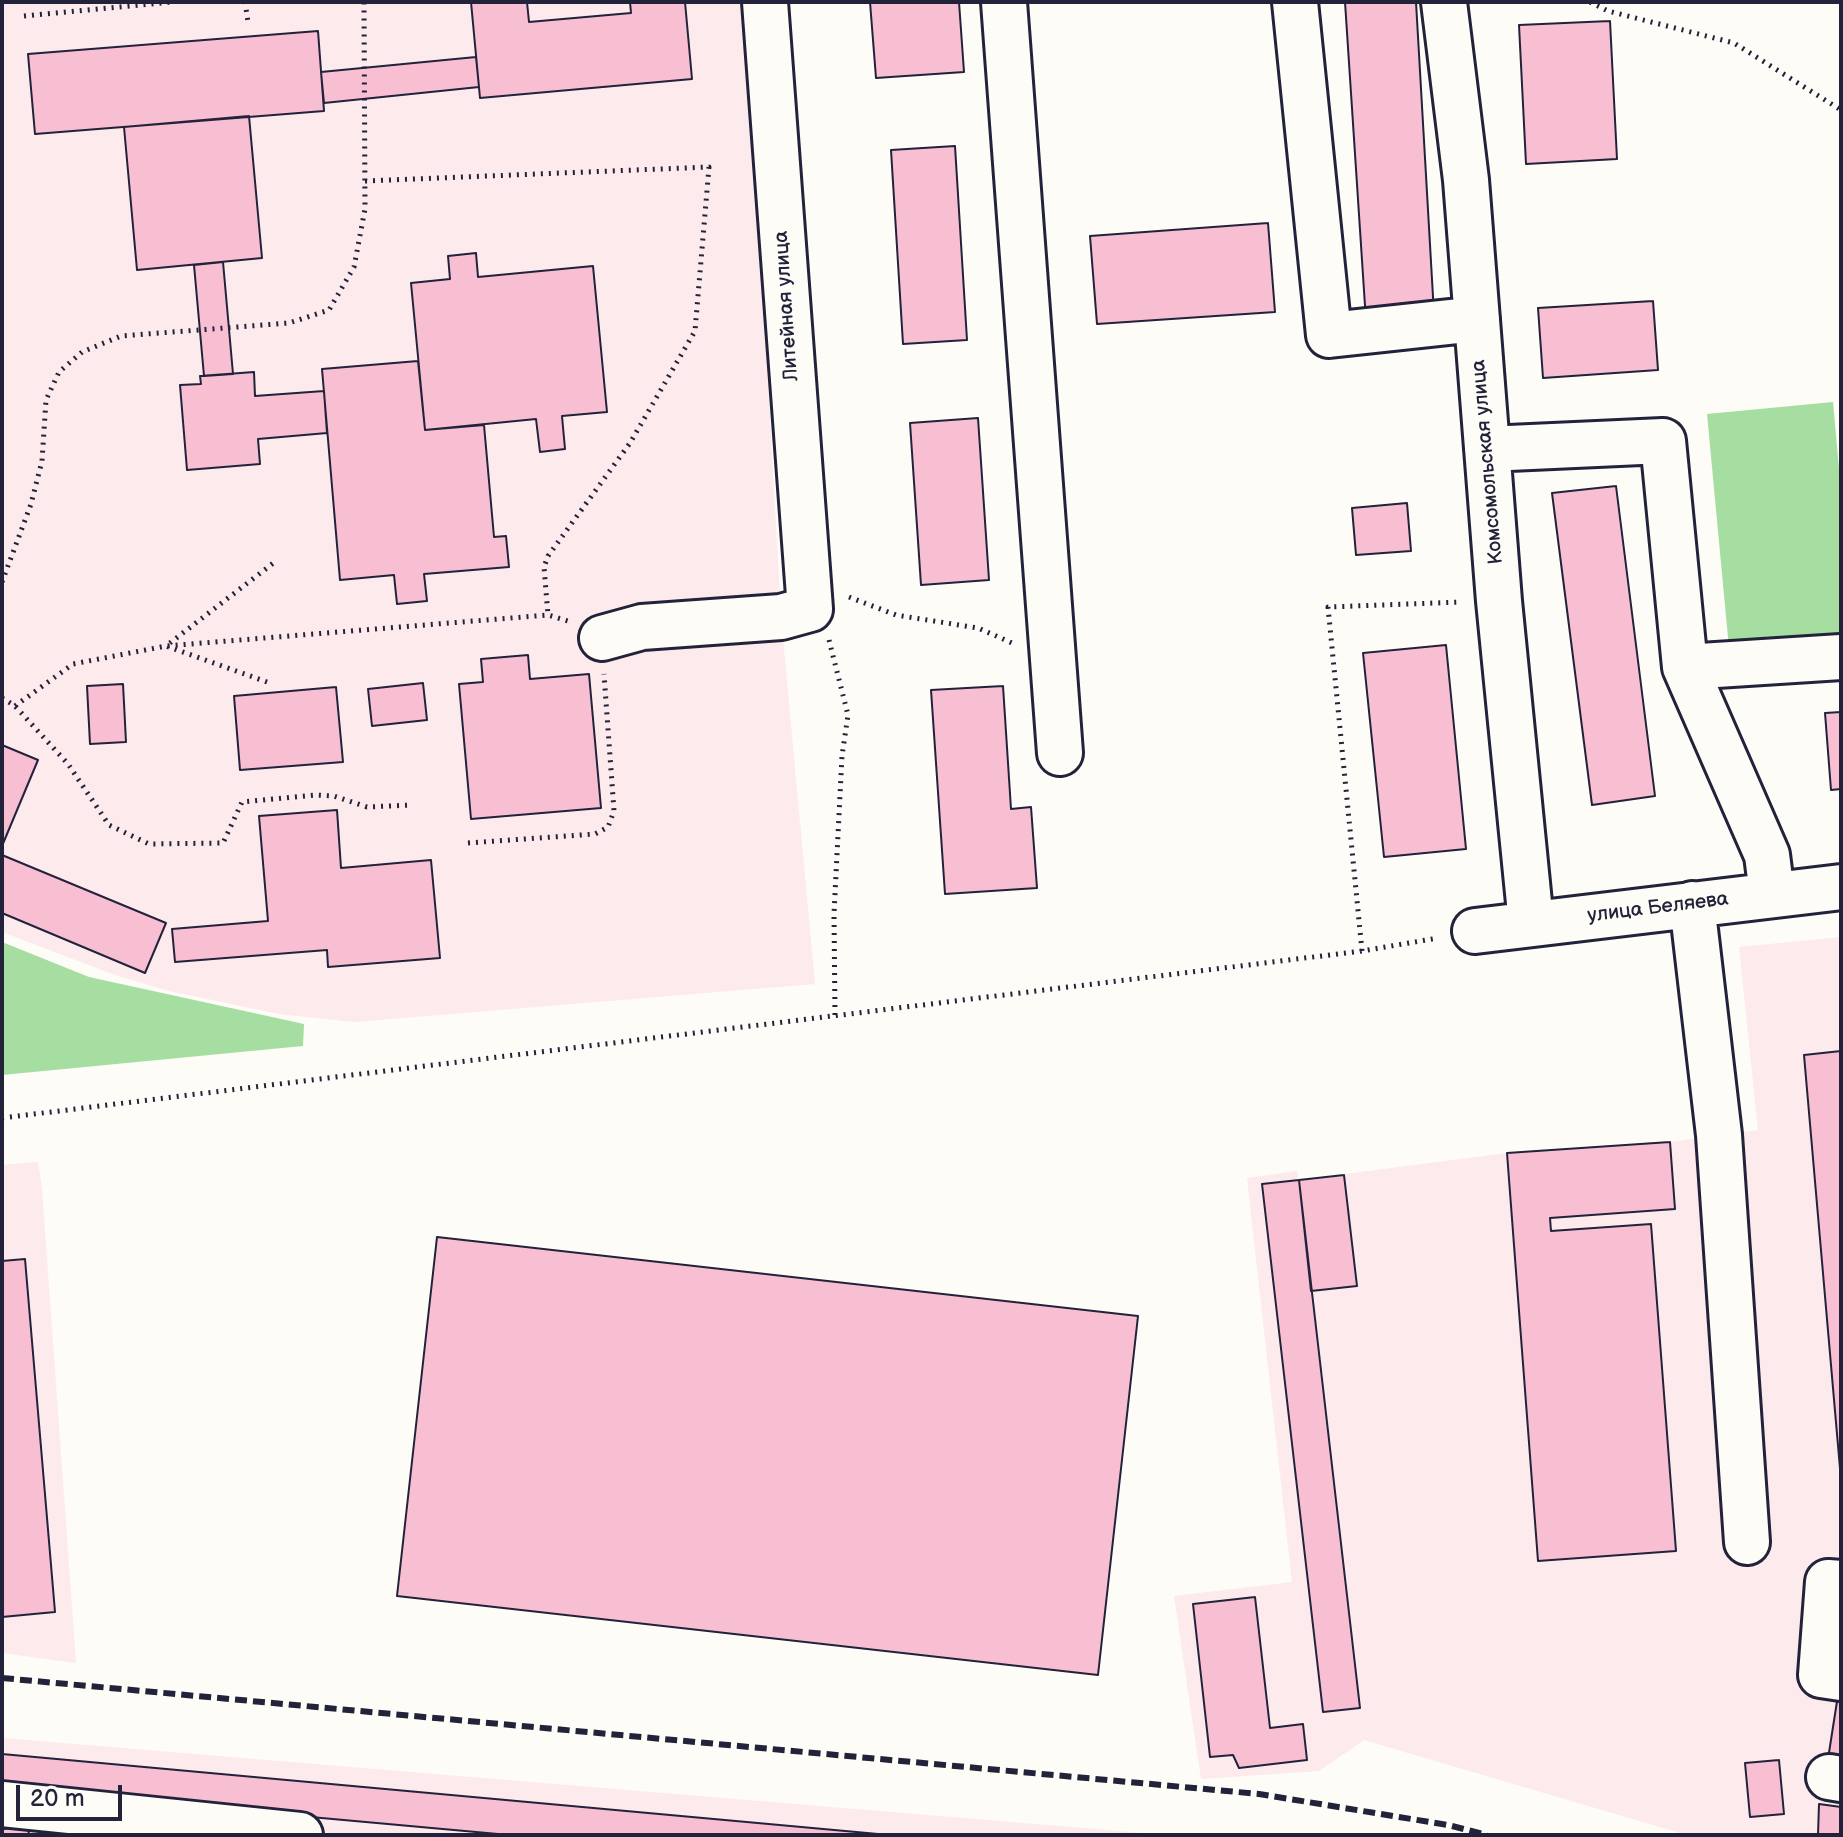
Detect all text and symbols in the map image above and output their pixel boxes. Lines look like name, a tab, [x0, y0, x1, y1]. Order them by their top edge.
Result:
street label: Литейная улица	[770, 230, 804, 382]
street label: Комсомольская улица	[1467, 359, 1509, 565]
street label: улица Беляева	[1586, 887, 1730, 929]
scale bar	[20, 1769, 126, 1819]
text: 20 m	[30, 1784, 85, 1813]

